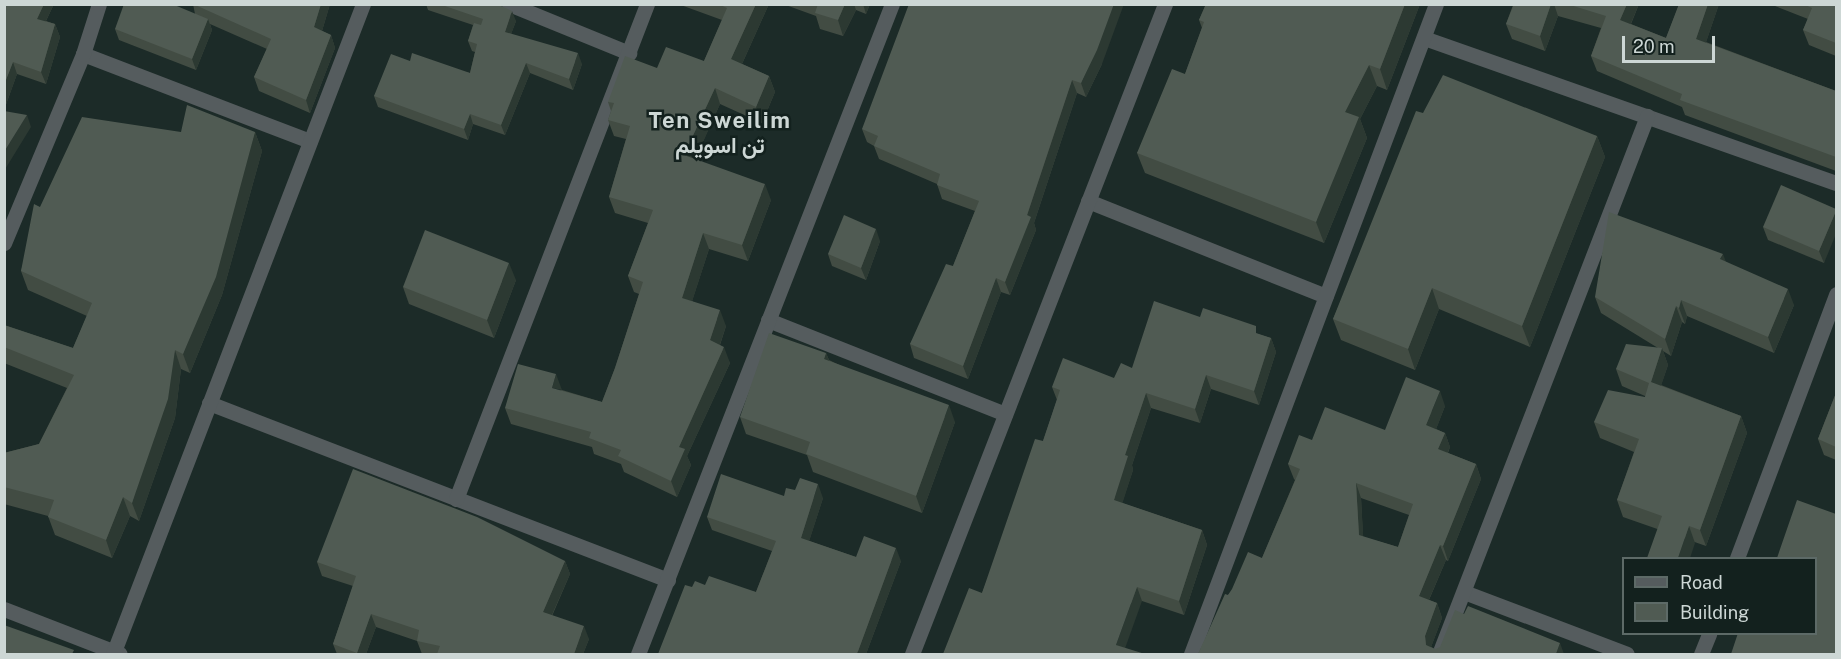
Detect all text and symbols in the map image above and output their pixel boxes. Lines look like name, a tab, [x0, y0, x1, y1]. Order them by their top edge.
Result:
scale bar	[1625, 24, 1718, 62]
text: 20 m	[1633, 36, 1675, 57]
district label: Ten Sweilim تن اسويلم	[649, 107, 791, 158]
legend	[1622, 557, 1817, 635]
text: Road	[1680, 572, 1723, 593]
text: Building	[1680, 602, 1749, 623]

